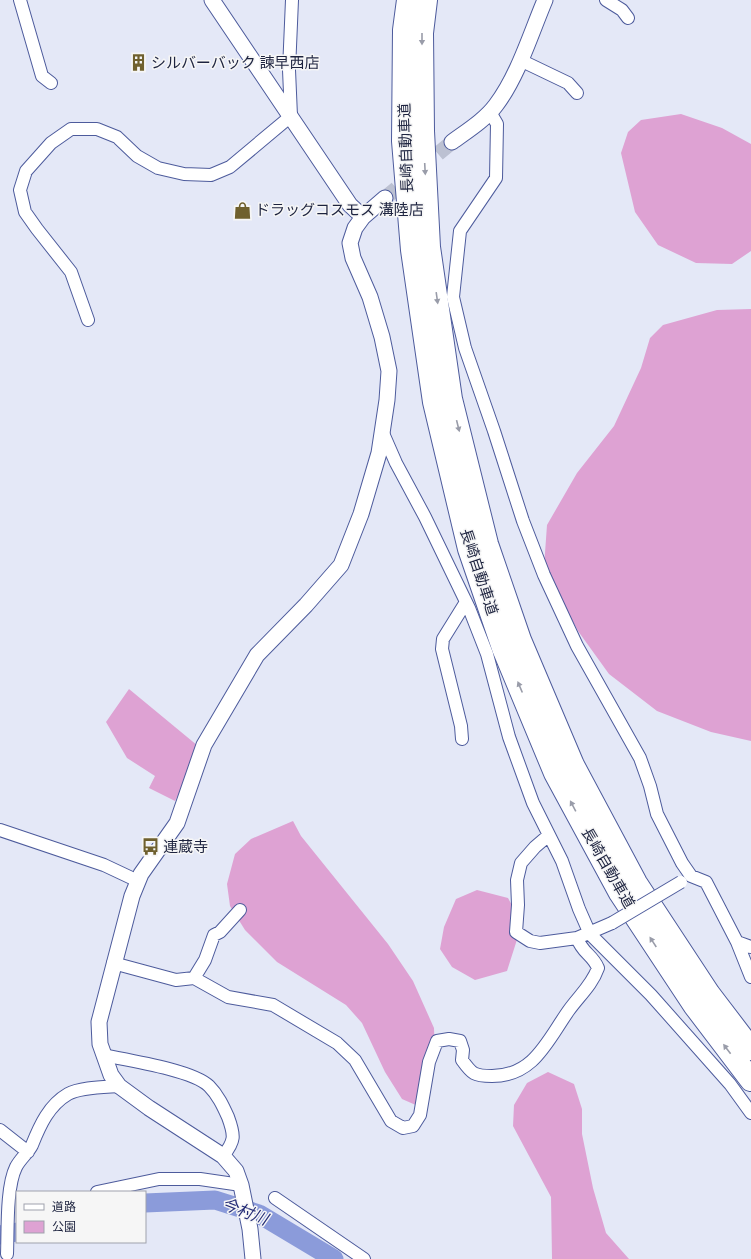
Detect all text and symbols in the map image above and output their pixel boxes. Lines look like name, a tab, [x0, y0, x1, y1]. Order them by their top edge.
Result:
one-way arrow	[419, 33, 425, 46]
building icon: シルバーバック 諫早西店	[128, 53, 148, 73]
place label: シルバーバック 諫早西店	[151, 54, 320, 72]
street label: 長崎自動車道	[395, 103, 417, 193]
one-way arrow	[421, 163, 428, 175]
shop icon: ドラッグコスモス 溝陸店	[232, 200, 252, 220]
place label: ドラッグコスモス 溝陸店	[255, 201, 424, 219]
one-way arrow	[434, 292, 440, 304]
one-way arrow	[455, 420, 461, 432]
street label: 長崎自動車道	[457, 526, 501, 618]
one-way arrow	[517, 682, 523, 693]
one-way arrow	[570, 800, 577, 812]
street label: 長崎自動車道	[578, 825, 638, 911]
bus stop icon: 連蔵寺	[140, 837, 160, 857]
place label: 連蔵寺	[163, 838, 208, 856]
one-way arrow	[649, 937, 657, 947]
one-way arrow	[723, 1043, 732, 1054]
legend	[16, 1191, 146, 1243]
water label: 今村川	[219, 1194, 272, 1230]
text: 道路	[52, 1200, 76, 1214]
text: 公園	[52, 1220, 76, 1234]

